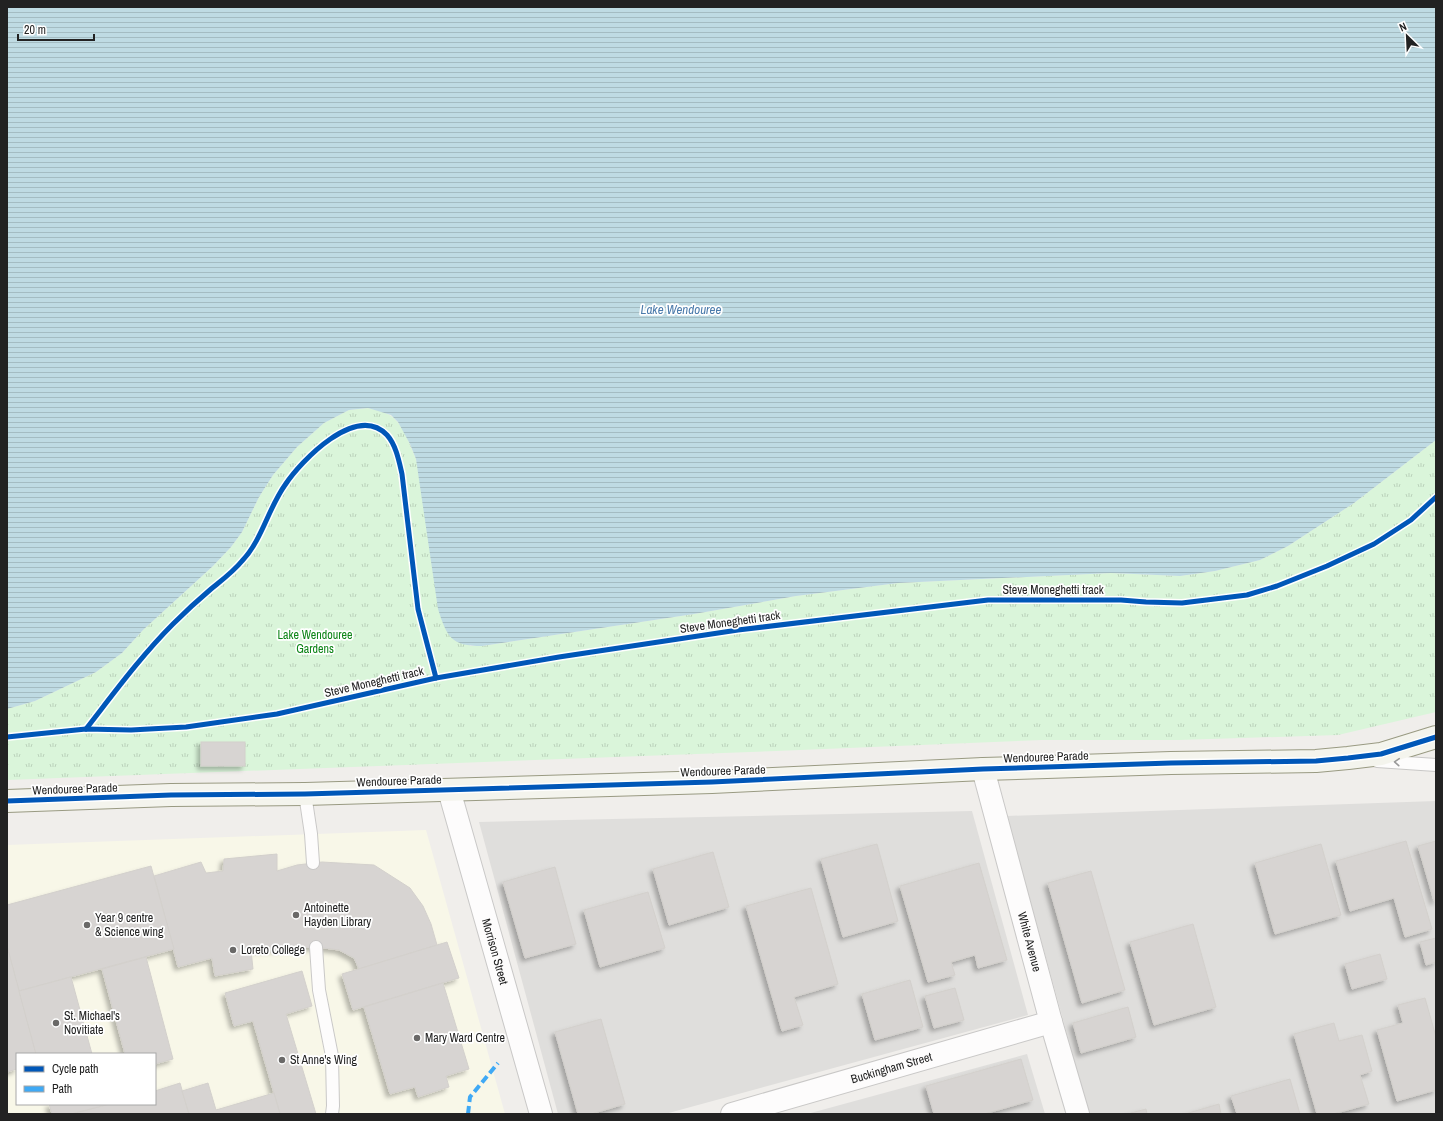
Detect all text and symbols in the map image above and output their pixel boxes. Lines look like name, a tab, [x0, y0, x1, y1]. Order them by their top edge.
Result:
scale bar	[18, 16, 94, 42]
north arrow	[1387, 16, 1427, 56]
text: N	[1397, 19, 1409, 35]
text: 20 m	[24, 22, 46, 38]
water label: Lake Wendouree	[641, 301, 722, 318]
street label: Steve Moneghetti track	[1002, 582, 1104, 598]
street label: Steve Moneghetti track	[679, 607, 781, 637]
park label: Lake Wendouree Gardens	[278, 627, 352, 657]
street label: Steve Moneghetti track	[323, 663, 425, 701]
street label: Wendouree Parade	[1003, 748, 1089, 766]
one-way arrow	[1394, 758, 1400, 767]
street label: Wendouree Parade	[680, 762, 766, 780]
street label: Wendouree Parade	[356, 772, 442, 790]
street label: Wendouree Parade	[32, 780, 118, 798]
place label: Antoinette Hayden Library	[303, 900, 371, 930]
place label: Year 9 centre & Science wing	[95, 910, 164, 940]
marker: Antoinette Hayden Library	[291, 910, 301, 920]
street label: White Avenue	[1014, 910, 1045, 974]
street label: Morrison Street	[478, 917, 512, 987]
marker: Year 9 centre & Science wing	[82, 920, 92, 930]
place label: Loreto College	[241, 942, 305, 958]
marker: Loreto College	[228, 945, 238, 955]
place label: St. Michael's Novitiate	[64, 1008, 120, 1038]
marker: St. Michael's Novitiate	[51, 1018, 61, 1028]
place label: Mary Ward Centre	[425, 1030, 505, 1046]
marker: Mary Ward Centre	[412, 1033, 422, 1043]
street label: Buckingham Street	[849, 1049, 934, 1087]
place label: St Anne's Wing	[290, 1052, 358, 1068]
legend	[16, 1053, 156, 1105]
marker: St Anne's Wing	[277, 1055, 287, 1065]
text: Cycle path	[52, 1061, 99, 1077]
text: Path	[52, 1081, 72, 1097]

